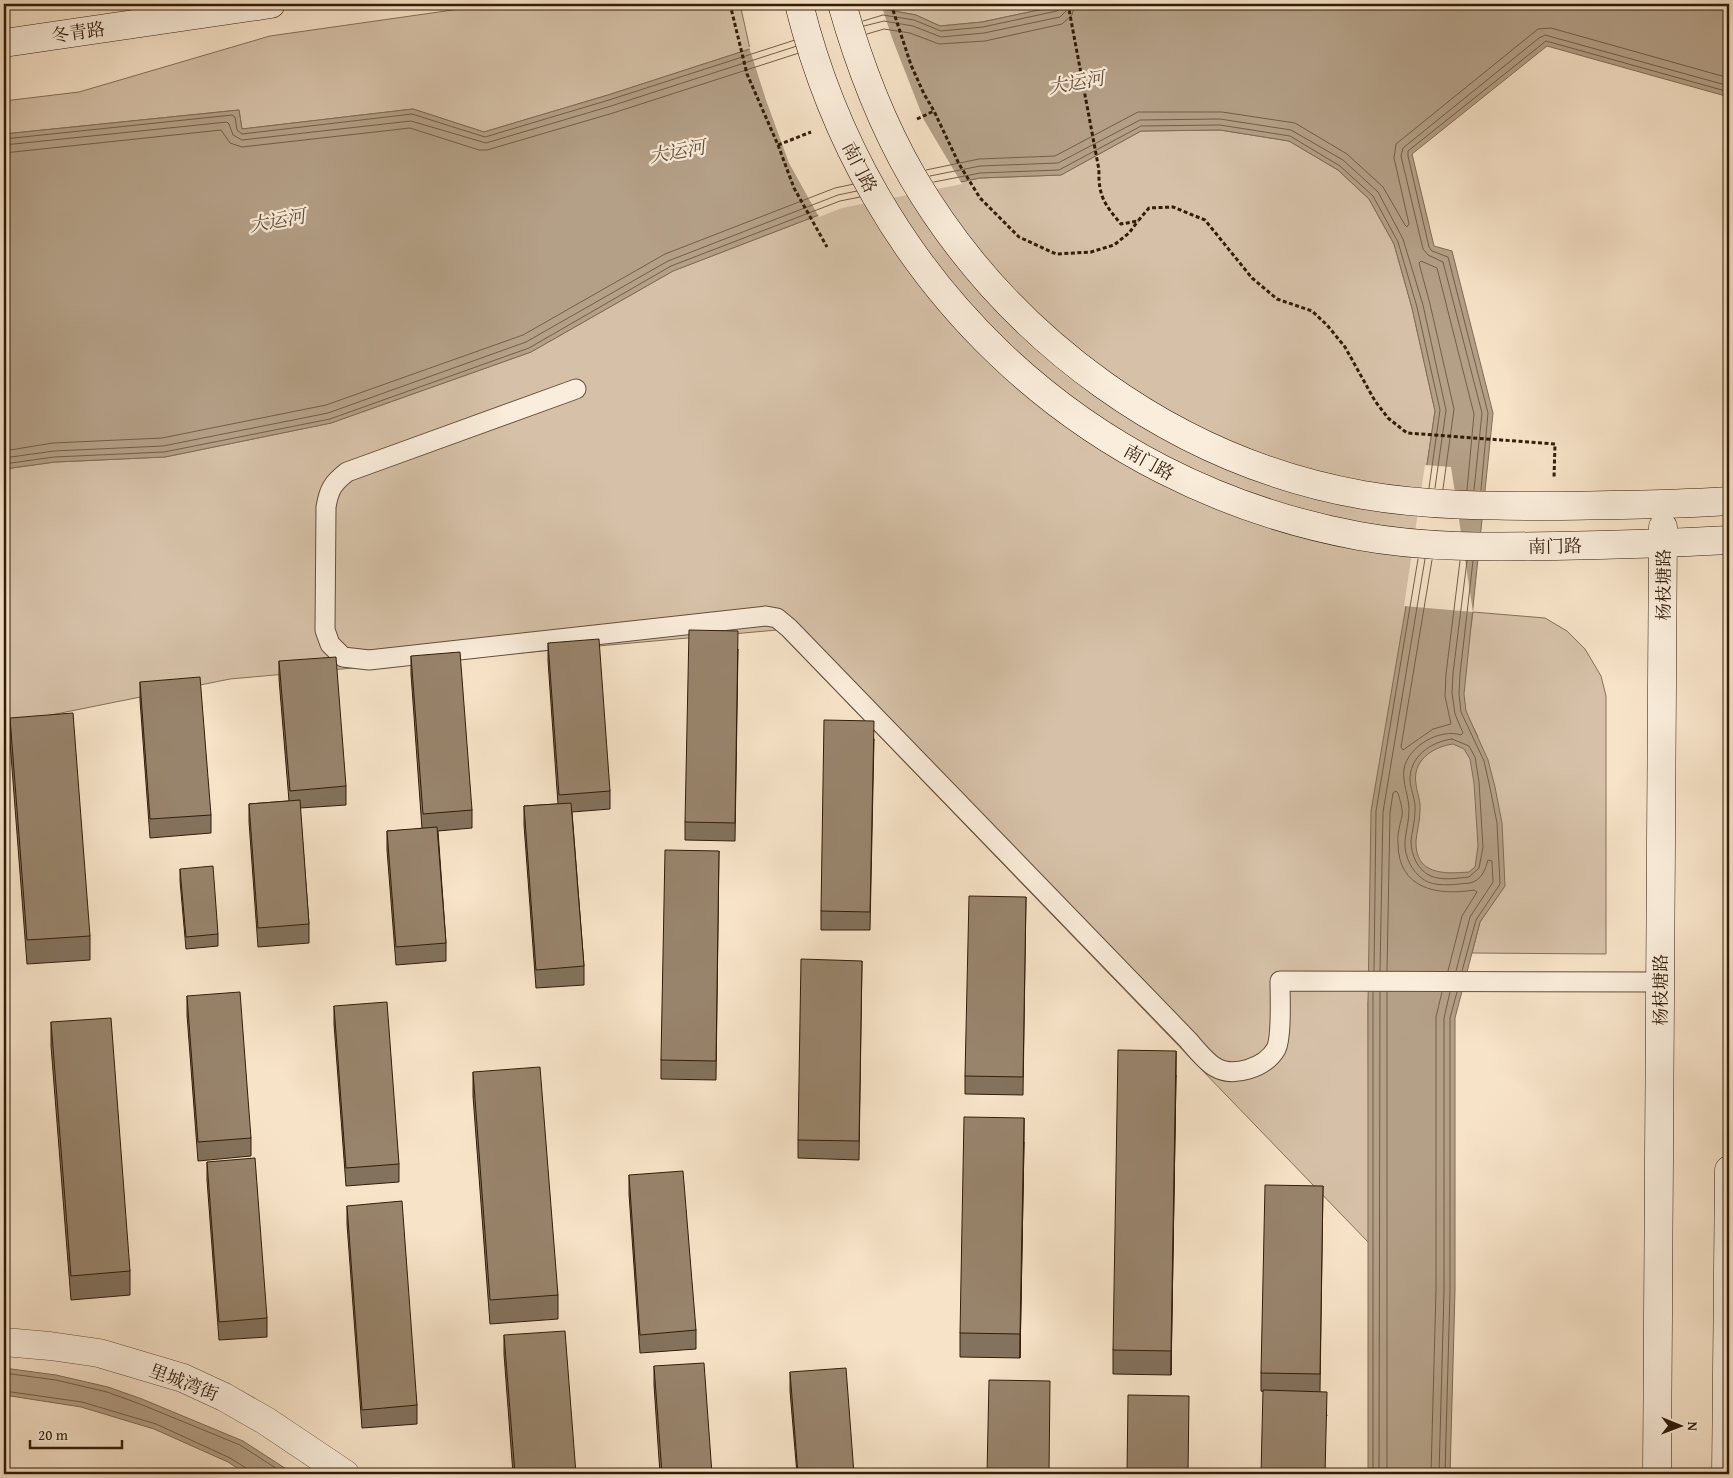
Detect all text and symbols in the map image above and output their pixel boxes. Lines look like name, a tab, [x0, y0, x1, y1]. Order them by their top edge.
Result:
street label: 冬青路	[49, 15, 107, 49]
water label: 大运河	[1045, 63, 1109, 101]
water label: 大运河	[646, 132, 710, 170]
street label: 南门路	[836, 137, 884, 197]
water label: 大运河	[246, 201, 310, 239]
street label: 南门路	[1119, 437, 1179, 487]
street label: 南门路	[1528, 532, 1582, 560]
street label: 杨枝塘路	[1650, 549, 1677, 621]
street label: 杨枝塘路	[1647, 954, 1674, 1026]
street label: 里城湾街	[146, 1356, 222, 1408]
north arrow	[1656, 1400, 1706, 1450]
scale bar	[30, 1418, 122, 1450]
text: N	[1683, 1421, 1703, 1432]
text: 20 m	[38, 1424, 69, 1445]

